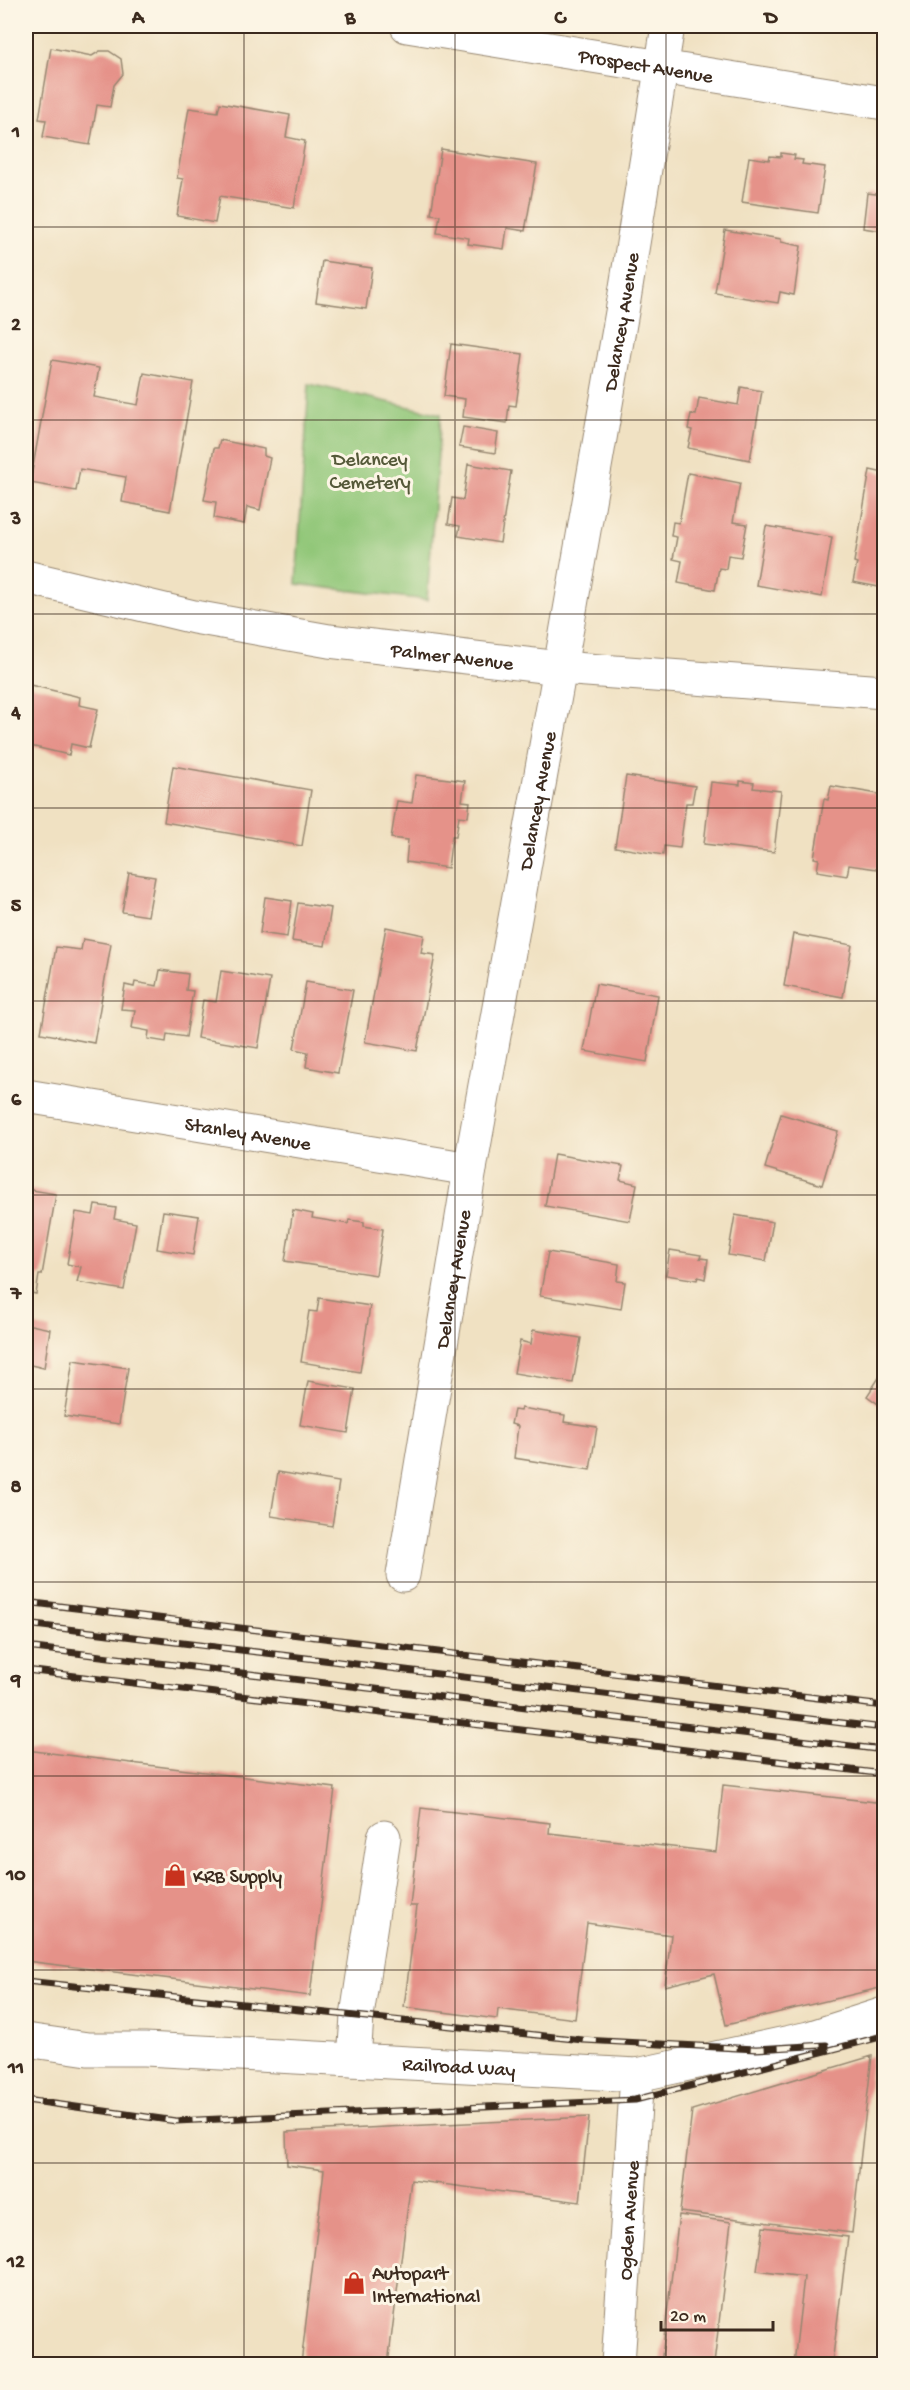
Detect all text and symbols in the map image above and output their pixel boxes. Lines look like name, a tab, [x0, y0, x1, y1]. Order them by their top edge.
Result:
text: A	[131, 8, 146, 31]
text: B	[344, 8, 356, 31]
text: C	[554, 8, 568, 31]
text: D	[762, 8, 778, 31]
street label: Prospect Avenue	[575, 46, 715, 90]
text: 1	[11, 122, 20, 145]
street label: Delancey Avenue	[600, 251, 646, 395]
text: 2	[11, 315, 21, 338]
park label: Delancey Cemetery	[329, 450, 411, 496]
text: 3	[10, 509, 21, 532]
street label: Palmer Avenue	[388, 640, 515, 678]
text: 4	[10, 703, 21, 726]
street label: Delancey Avenue	[516, 729, 564, 874]
text: 5	[11, 896, 22, 919]
text: 6	[11, 1090, 22, 1113]
street label: Stanley Avenue	[183, 1114, 313, 1158]
street label: Delancey Avenue	[432, 1208, 478, 1353]
text: 7	[10, 1284, 23, 1307]
text: 8	[11, 1477, 22, 1500]
text: 9	[10, 1671, 21, 1694]
shop icon: KRB Supply	[162, 1862, 188, 1888]
text: 10	[5, 1865, 26, 1888]
place label: KRB Supply	[193, 1867, 282, 1890]
street label: Railroad Way	[402, 2055, 516, 2084]
text: 11	[7, 2058, 24, 2081]
street label: Ogden Avenue	[616, 2159, 646, 2281]
text: 12	[6, 2252, 25, 2275]
place label: Autopart International	[372, 2264, 480, 2310]
shop icon: Autopart International	[341, 2270, 367, 2296]
scale bar	[661, 2294, 774, 2332]
text: 20 m	[670, 2307, 706, 2328]

